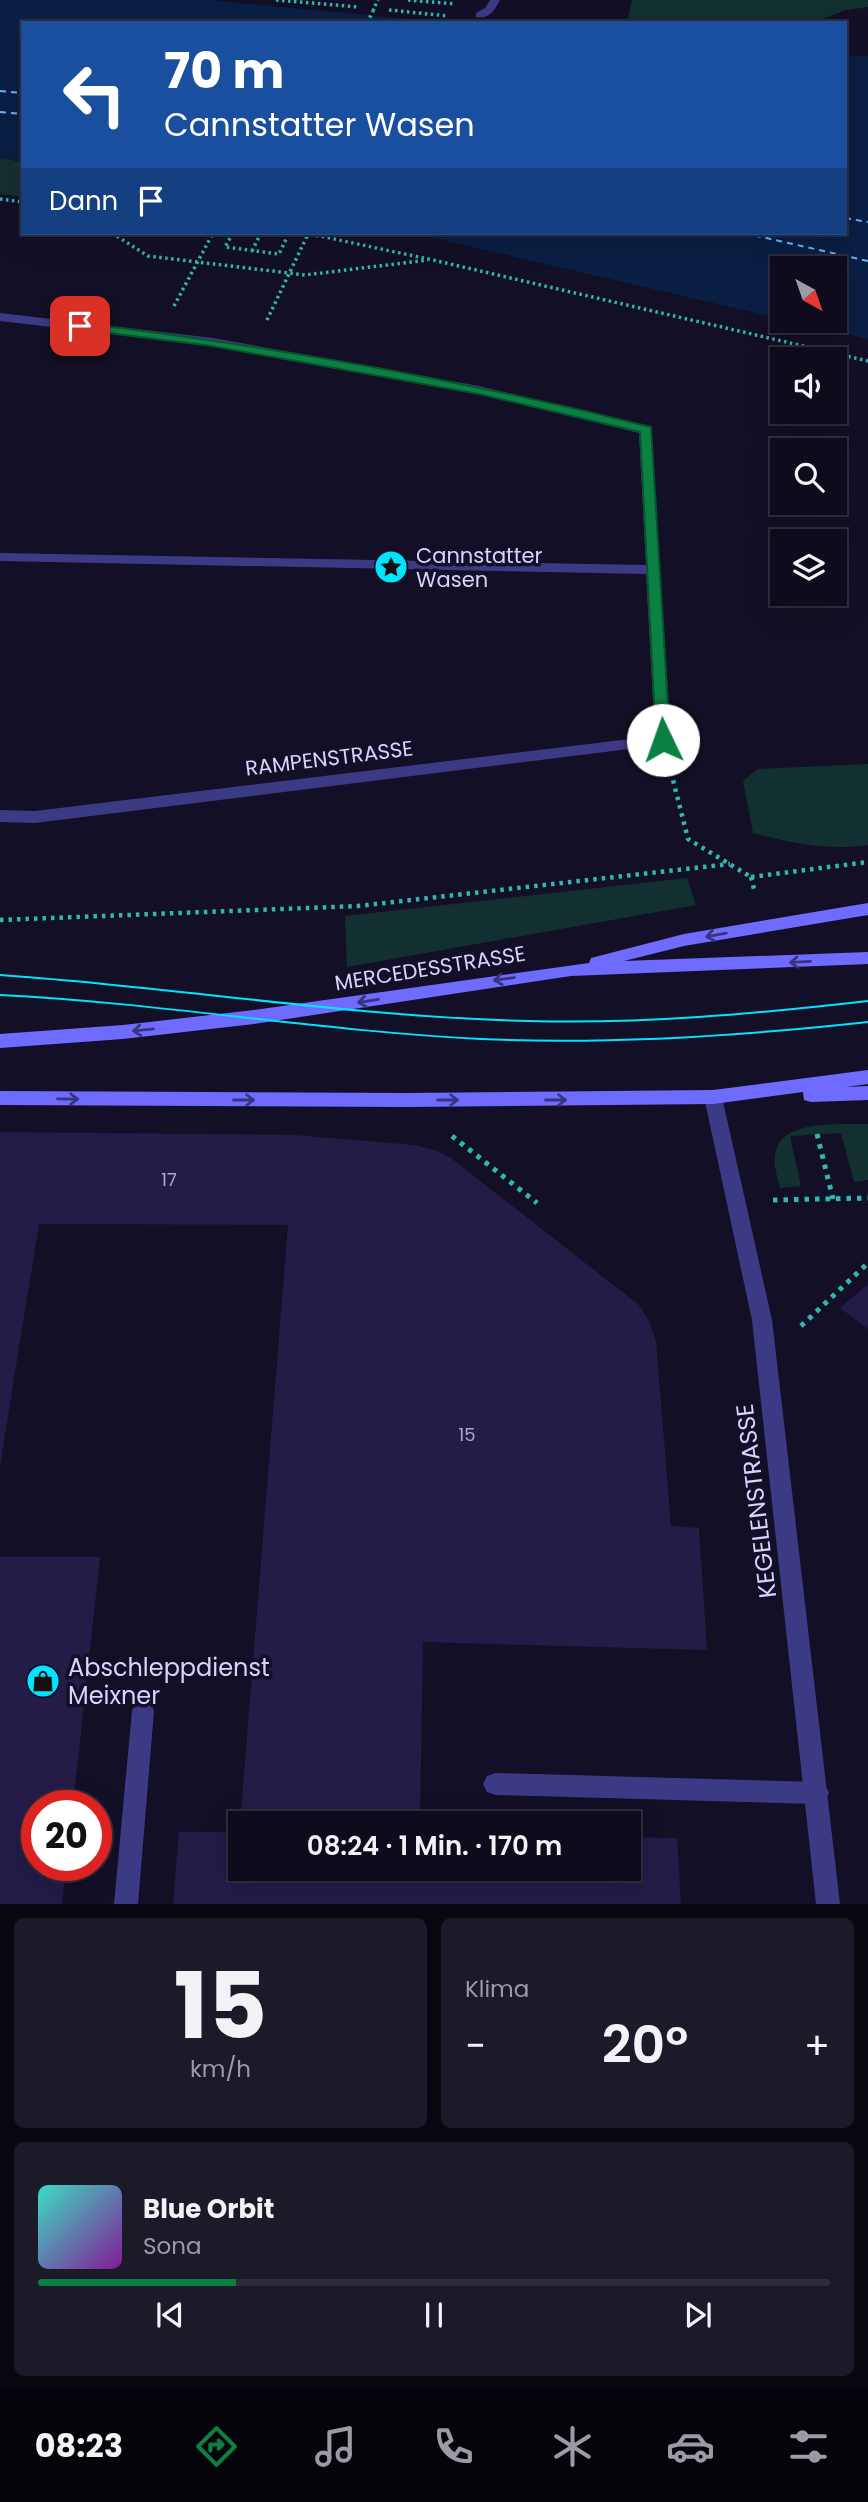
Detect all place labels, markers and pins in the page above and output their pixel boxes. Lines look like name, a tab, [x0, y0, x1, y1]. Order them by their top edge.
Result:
pin	[50, 296, 110, 356]
place label: Cannstatter Wasen	[416, 541, 542, 594]
place icon: Cannstatter Wasen	[372, 548, 410, 586]
place label: Abschleppdienst Meixner	[68, 1651, 270, 1712]
shop icon: Abschleppdienst Meixner	[24, 1662, 62, 1700]

